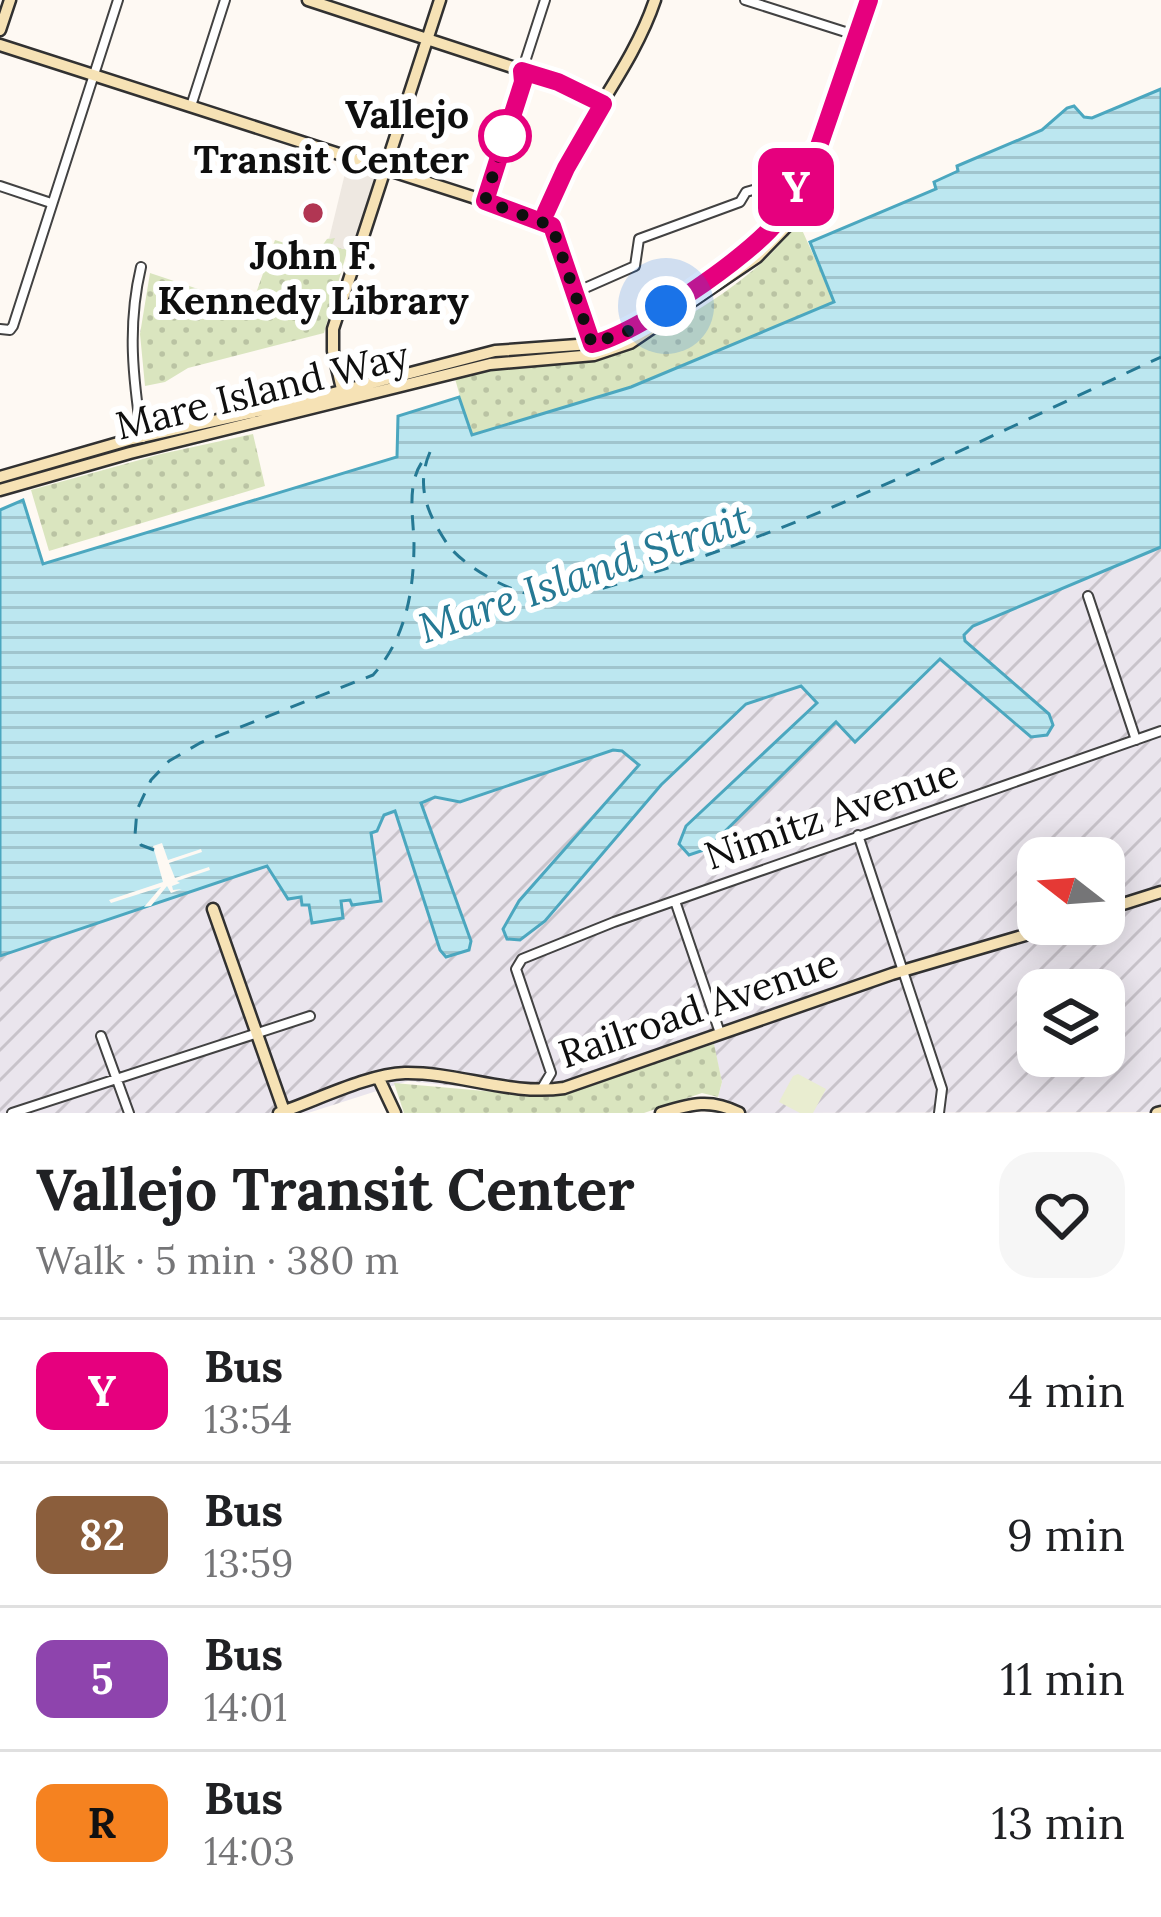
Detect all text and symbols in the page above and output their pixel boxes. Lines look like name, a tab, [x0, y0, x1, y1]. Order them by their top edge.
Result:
place label: Vallejo Transit Center	[194, 89, 469, 184]
marker: Vallejo Transit Center	[480, 111, 530, 161]
line badge: Y	[757, 148, 835, 226]
text: Y	[782, 160, 810, 214]
marker: John F. Kennedy Library	[300, 200, 326, 226]
place label: John F. Kennedy Library	[157, 230, 469, 325]
your location	[636, 276, 696, 336]
street label: Mare Island Way	[110, 329, 414, 451]
water label: Mare Island Strait	[411, 491, 757, 655]
street label: Nimitz Avenue	[698, 747, 964, 881]
north arrow	[1017, 837, 1125, 945]
map controls	[1017, 837, 1125, 1077]
street label: Railroad Avenue	[552, 937, 844, 1079]
button: layers	[1017, 969, 1125, 1077]
button: heart	[999, 1152, 1125, 1278]
text: Vallejo Transit Center	[36, 1153, 635, 1226]
text: Walk · 5 min · 380 m	[36, 1235, 399, 1285]
text: Bus	[204, 1337, 283, 1394]
text: 4 min	[1009, 1362, 1125, 1419]
text: Y	[88, 1364, 116, 1418]
text: 13:54	[204, 1394, 292, 1444]
text: Bus	[204, 1481, 283, 1538]
text: 9 min	[1007, 1506, 1125, 1563]
text: 82	[79, 1508, 125, 1562]
text: 13:59	[204, 1538, 293, 1588]
text: Bus	[204, 1625, 283, 1682]
text: 11 min	[1000, 1650, 1125, 1707]
text: 5	[91, 1652, 113, 1706]
text: 14:01	[204, 1682, 288, 1732]
text: Bus	[204, 1769, 283, 1826]
text: 13 min	[992, 1794, 1125, 1851]
text: R	[88, 1796, 116, 1850]
text: 14:03	[204, 1826, 295, 1876]

